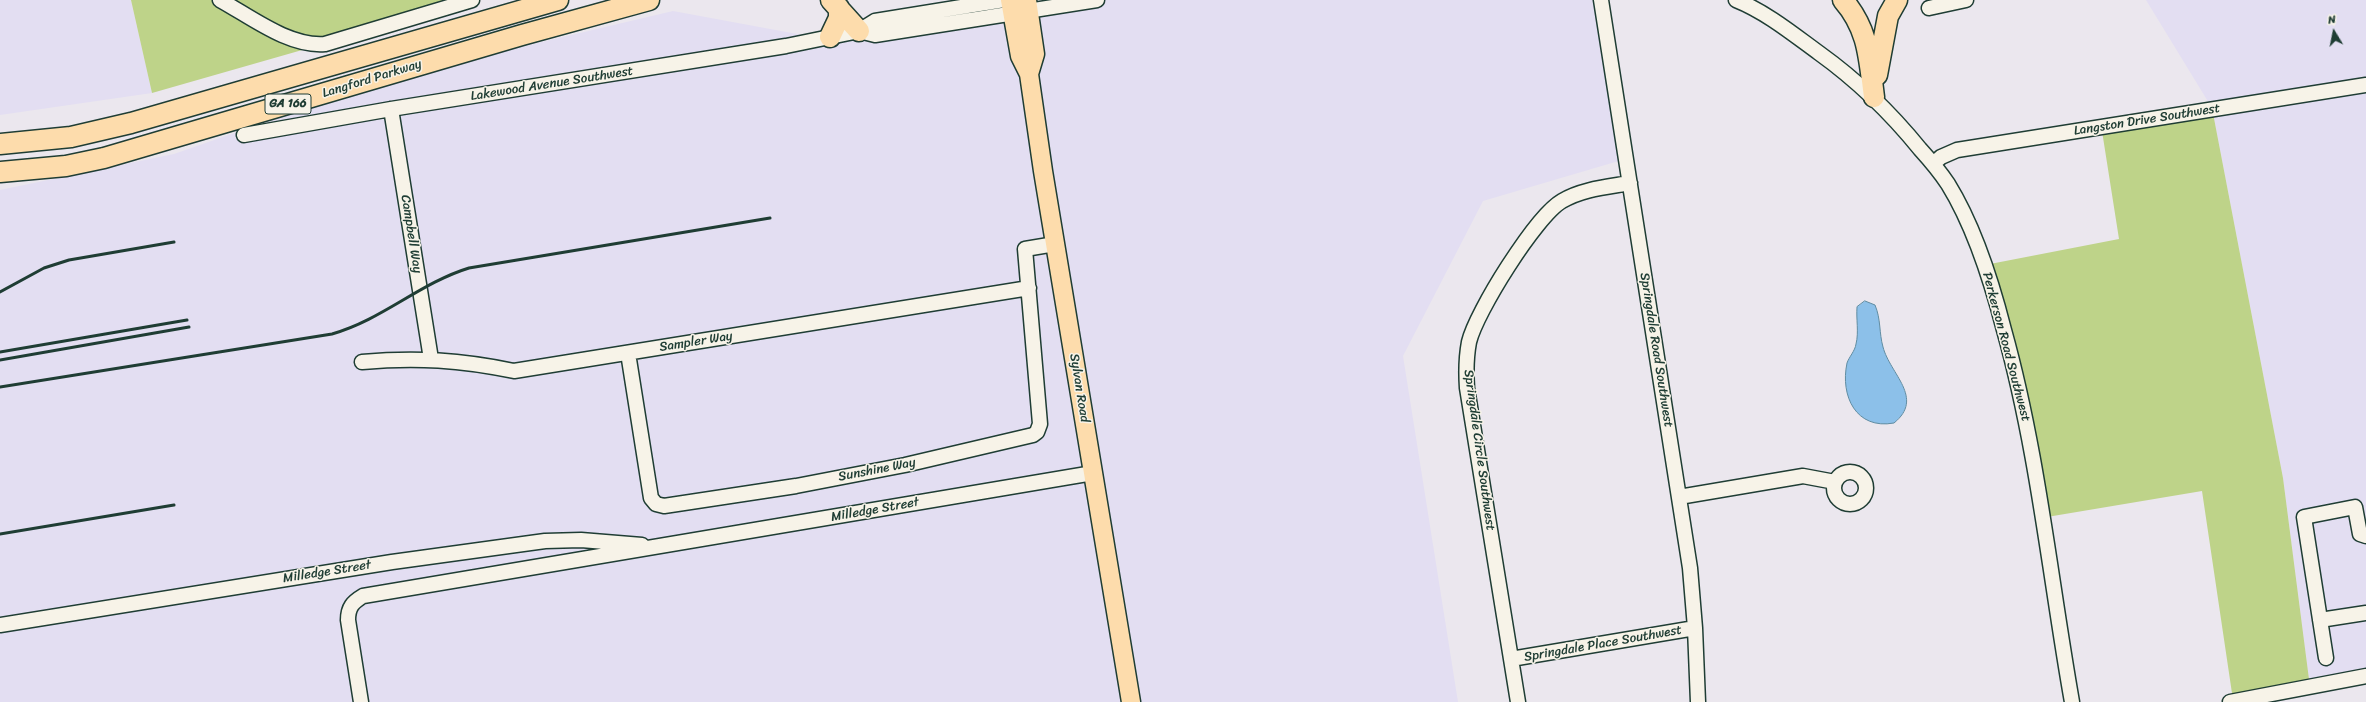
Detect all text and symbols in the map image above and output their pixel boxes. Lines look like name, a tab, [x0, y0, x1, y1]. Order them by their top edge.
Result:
text: N	[2326, 10, 2337, 30]
north arrow	[2314, 12, 2354, 52]
street label: Langford Parkway	[321, 57, 423, 101]
street label: Lakewood Avenue Southwest	[470, 63, 634, 105]
road number: GA 166	[265, 94, 311, 114]
street label: Langston Drive Southwest	[2073, 101, 2221, 139]
street label: Campbell Way	[397, 194, 425, 274]
street label: Springdale Road Southwest	[1636, 271, 1676, 429]
street label: Perkerson Road Southwest	[1979, 271, 2033, 423]
street label: Sampler Way	[658, 329, 734, 355]
street label: Sylvan Road	[1066, 352, 1092, 424]
street label: Springdale Circle Southwest	[1460, 368, 1498, 532]
street label: Sunshine Way	[837, 455, 917, 485]
street label: Milledge Street	[830, 495, 920, 525]
street label: Milledge Street	[282, 557, 372, 587]
street label: Springdale Place Southwest	[1523, 622, 1683, 666]

